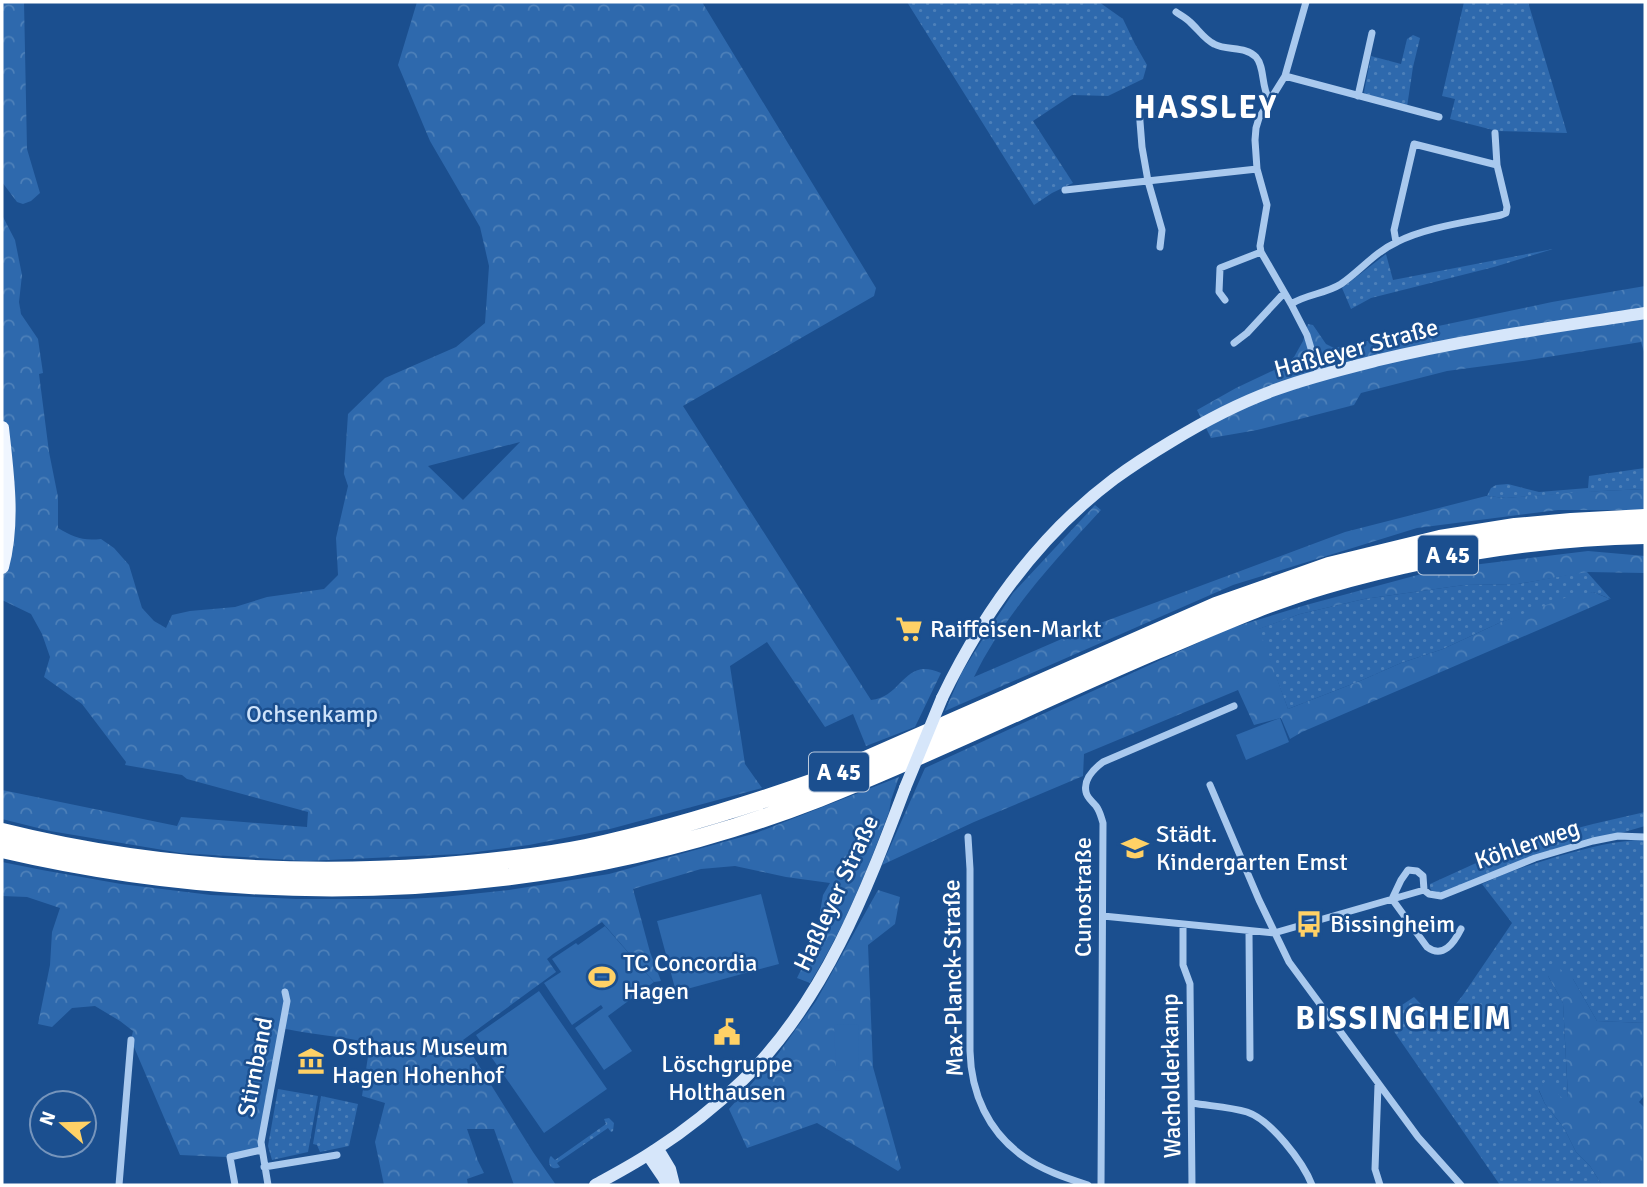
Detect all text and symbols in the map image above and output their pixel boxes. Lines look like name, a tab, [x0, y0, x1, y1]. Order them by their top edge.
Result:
district label: HASSLEY	[1134, 88, 1278, 127]
street label: Haßleyer Straße	[1271, 312, 1441, 384]
road number: A 45	[1418, 536, 1478, 575]
supermarket icon: Raiffeisen-Markt	[894, 614, 924, 644]
place label: Raiffeisen-Markt	[930, 614, 1101, 644]
park label: Ochsenkamp	[246, 699, 378, 729]
road number: A 45	[809, 752, 869, 792]
street label: Haßleyer Straße	[787, 810, 885, 976]
street label: Köhlerweg	[1470, 812, 1584, 876]
place label: Städt. Kindergarten Emst	[1156, 819, 1348, 877]
school or university icon: Städt. Kindergarten Emst	[1120, 833, 1150, 863]
street label: Cunostraße	[1068, 837, 1098, 957]
street label: Max-Planck-Straße	[936, 879, 970, 1077]
bus stop icon: Bissingheim	[1294, 909, 1324, 939]
place label: Bissingheim	[1330, 909, 1455, 939]
place label: TC Concordia Hagen	[623, 948, 757, 1006]
sports icon: TC Concordia Hagen	[587, 962, 617, 992]
street label: Wacholderkamp	[1155, 993, 1187, 1159]
district label: BISSINGHEIM	[1295, 999, 1513, 1038]
street label: Stirnband	[231, 1015, 279, 1119]
public building icon: Löschgruppe Holthausen	[712, 1017, 742, 1047]
place label: Osthaus Museum Hagen Hohenhof	[332, 1032, 508, 1090]
museum icon: Osthaus Museum Hagen Hohenhof	[296, 1046, 326, 1076]
place label: Löschgruppe Holthausen	[661, 1049, 793, 1107]
north arrow	[28, 1089, 98, 1159]
text: N	[34, 1108, 62, 1129]

